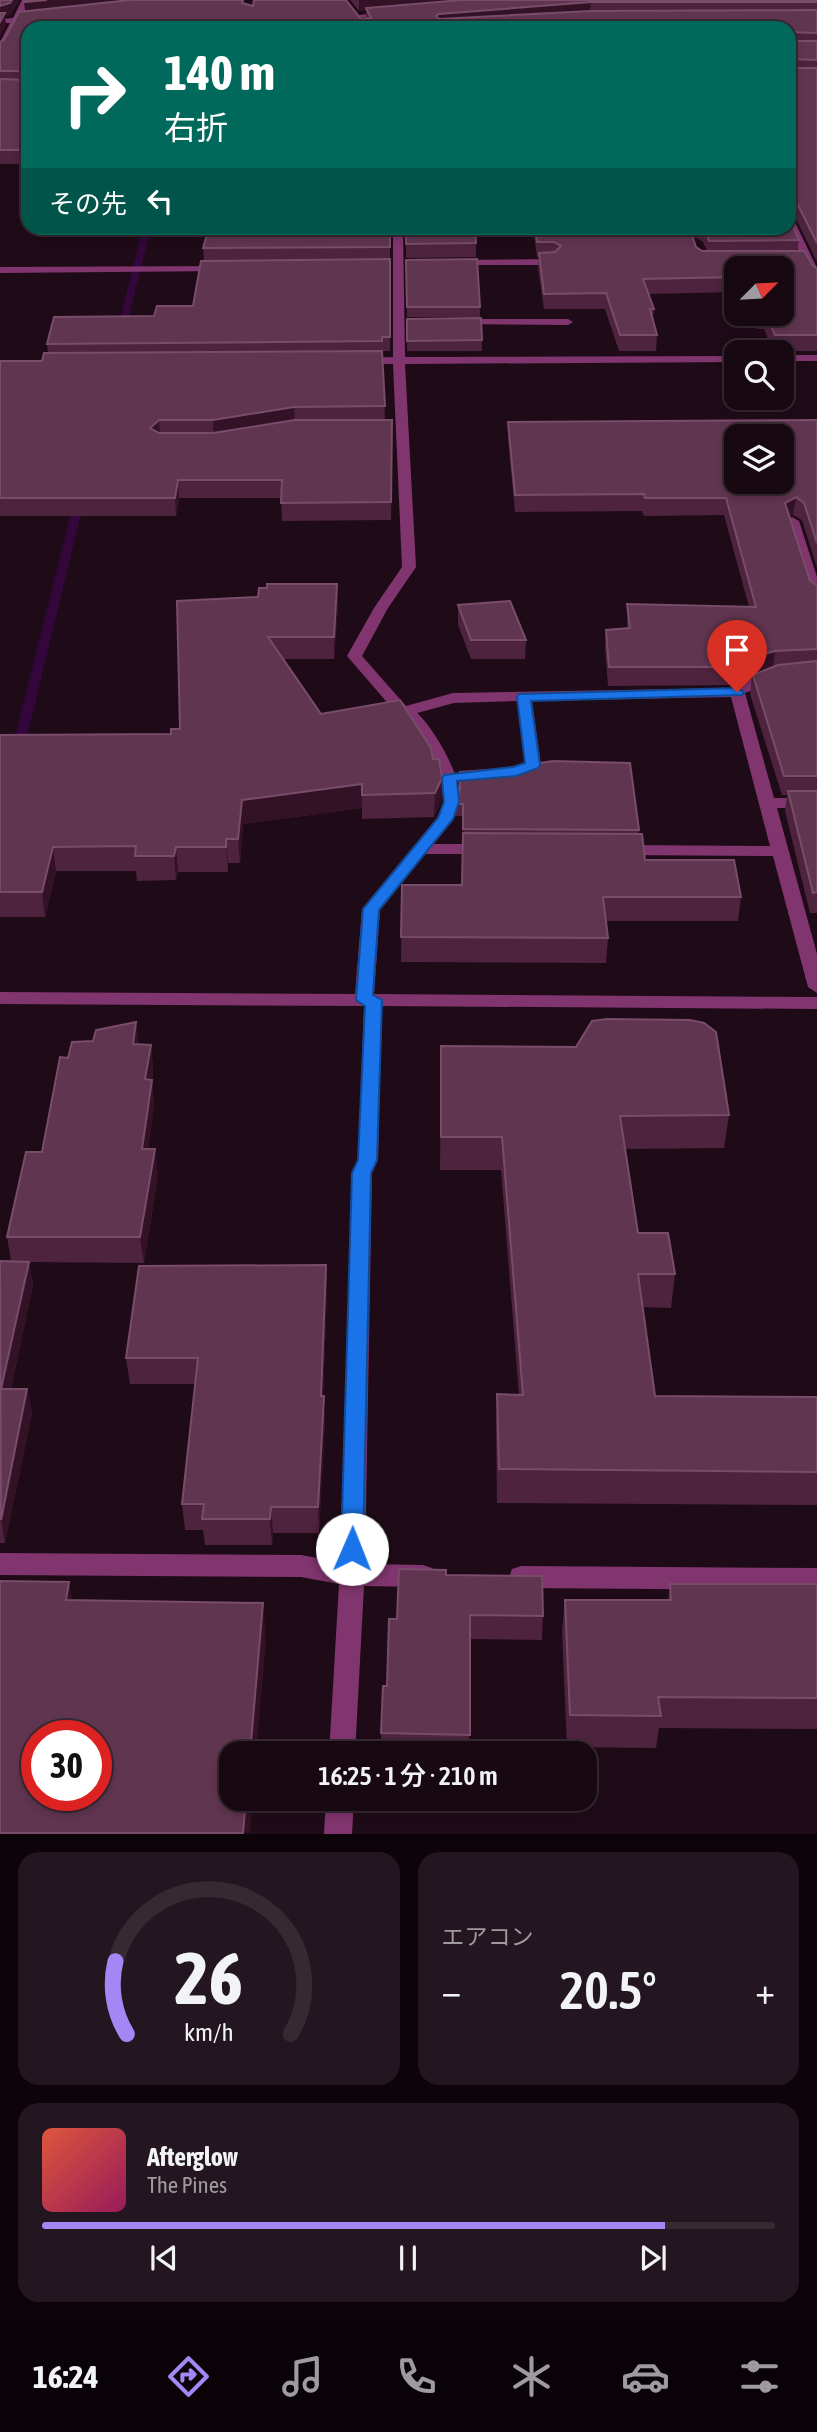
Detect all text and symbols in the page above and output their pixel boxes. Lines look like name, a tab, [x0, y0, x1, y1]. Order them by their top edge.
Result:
text: 140 m	[164, 44, 275, 100]
icon: right	[49, 49, 140, 140]
text: 右折	[164, 109, 228, 146]
icon: left	[141, 182, 179, 220]
text: その先	[49, 189, 127, 219]
north arrow	[724, 256, 794, 326]
map controls	[724, 256, 794, 494]
button: search	[724, 340, 794, 410]
button: layers	[724, 424, 794, 494]
pin	[707, 620, 767, 692]
icon: arrive	[718, 631, 756, 669]
position arrow	[315, 1512, 389, 1586]
speed limit sign: 30	[21, 1720, 112, 1811]
text: 16:25 · 1 分 · 210 m	[318, 1761, 498, 1791]
text: エアコン	[442, 1924, 534, 1950]
text: 26	[175, 1937, 243, 2020]
text: 20.5°	[560, 1960, 657, 2020]
text: −	[442, 1969, 461, 2012]
text: +	[755, 1969, 775, 2012]
text: km/h	[184, 2018, 234, 2046]
text: Afterglow	[147, 2142, 238, 2172]
text: The Pines	[147, 2172, 227, 2198]
icon: previous	[145, 2239, 183, 2277]
icon: pause	[389, 2239, 427, 2277]
icon: next	[634, 2239, 672, 2277]
icon: directions	[164, 2352, 213, 2401]
icon: music	[278, 2352, 327, 2401]
icon: phone	[392, 2352, 441, 2401]
icon: climate	[507, 2352, 556, 2401]
icon: car	[621, 2352, 670, 2401]
icon: filters	[735, 2352, 784, 2401]
text: 16:24	[33, 2358, 99, 2395]

